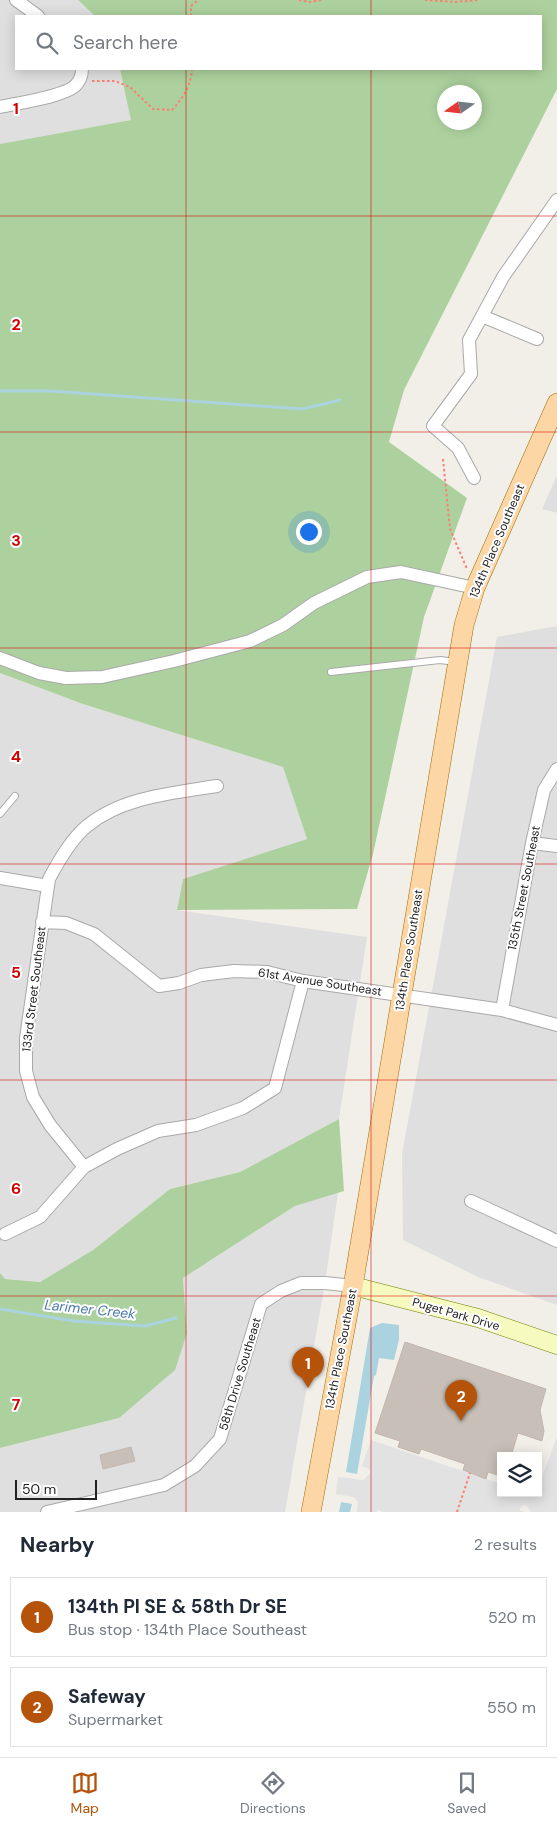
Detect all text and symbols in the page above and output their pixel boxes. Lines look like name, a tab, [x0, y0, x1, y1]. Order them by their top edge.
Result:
search box	[15, 15, 542, 70]
icon: search	[33, 29, 61, 57]
text: Search here	[73, 30, 178, 55]
north arrow	[437, 85, 482, 130]
text: 1	[13, 98, 19, 119]
text: 2	[11, 314, 21, 335]
street label: 134th Place Southeast	[466, 481, 528, 600]
your location	[296, 519, 322, 545]
text: 3	[11, 530, 21, 551]
text: 4	[11, 746, 21, 767]
street label: 135th Street Southeast	[504, 824, 544, 952]
street label: 134th Place Southeast	[392, 888, 427, 1012]
street label: 133rd Street Southeast	[18, 925, 50, 1053]
text: 5	[11, 962, 21, 983]
street label: 61st Avenue Southeast	[257, 964, 383, 1000]
text: 6	[11, 1178, 21, 1199]
street label: 134th Place Southeast	[321, 1287, 361, 1411]
street label: Puget Park Drive	[410, 1294, 502, 1334]
water label: Larimer Creek	[44, 1295, 137, 1323]
street label: 58th Drive Southeast	[215, 1315, 265, 1432]
pin: 1	[292, 1347, 324, 1388]
pin: 2	[445, 1380, 477, 1421]
text: 7	[12, 1394, 21, 1415]
map controls	[497, 1452, 542, 1497]
button: layers	[497, 1452, 542, 1497]
scale bar	[15, 1477, 98, 1500]
text: 50 m	[22, 1480, 56, 1498]
text: Nearby	[20, 1531, 94, 1559]
text: 2 results	[474, 1534, 537, 1555]
text: 134th Pl SE & 58th Dr SE	[68, 1594, 287, 1619]
text: 1	[34, 1607, 40, 1628]
text: 520 m	[488, 1607, 536, 1628]
text: Bus stop · 134th Place Southeast	[68, 1619, 307, 1640]
text: Safeway	[68, 1684, 146, 1709]
text: 2	[32, 1697, 42, 1718]
text: 550 m	[487, 1697, 536, 1718]
text: Supermarket	[68, 1709, 163, 1730]
tab: Map	[71, 1769, 99, 1817]
tab: Directions	[240, 1769, 306, 1817]
tab: Saved	[447, 1769, 486, 1817]

